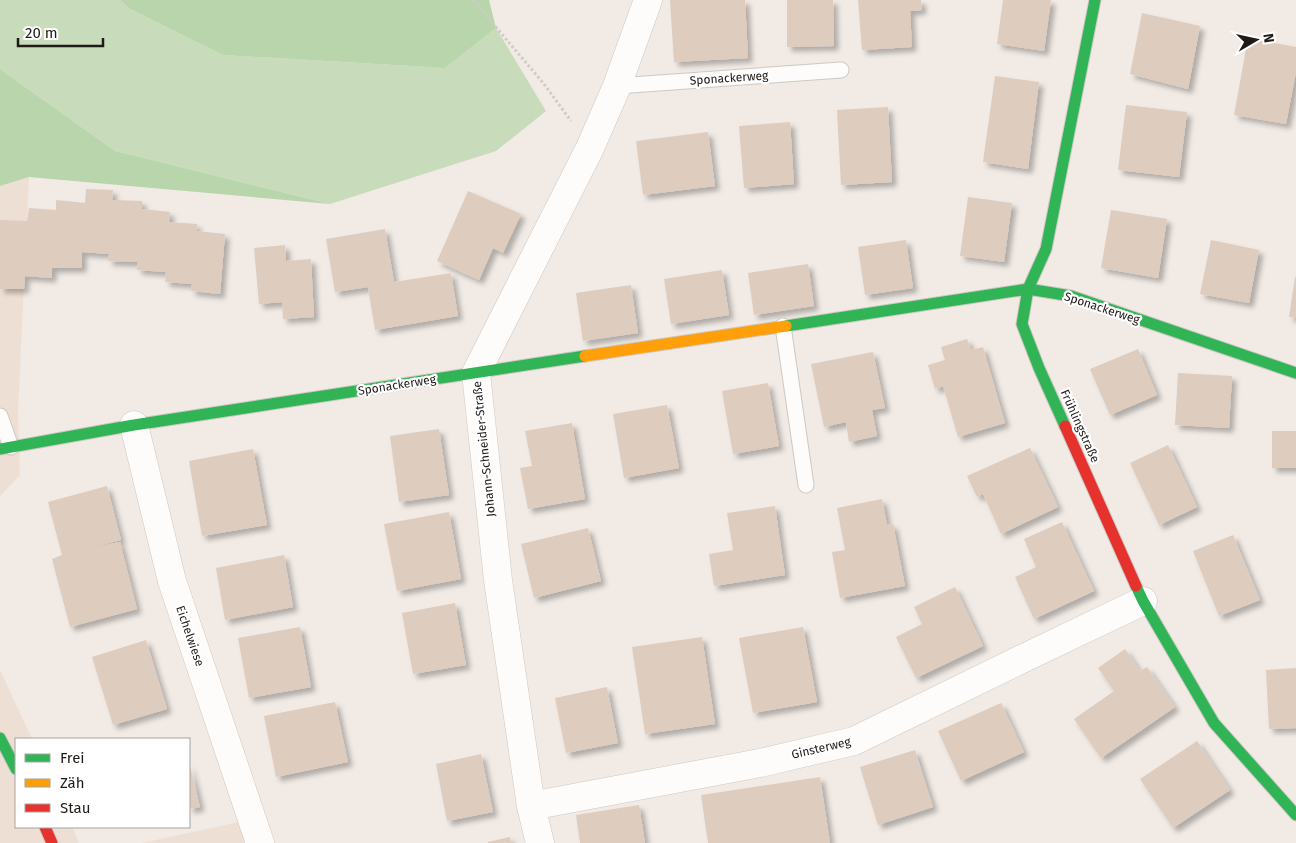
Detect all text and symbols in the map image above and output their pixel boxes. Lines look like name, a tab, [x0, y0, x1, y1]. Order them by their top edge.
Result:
scale bar	[18, 15, 102, 47]
north arrow	[1231, 15, 1281, 65]
text: 20 m	[25, 24, 58, 42]
text: N	[1259, 32, 1277, 44]
street label: Sponackerweg	[689, 68, 769, 88]
street label: Sponackerweg	[1062, 289, 1142, 327]
street label: Sponackerweg	[357, 372, 438, 398]
street label: Johann-Schneider-Straße	[470, 380, 498, 518]
street label: Frühlingstraße	[1058, 387, 1102, 465]
street label: Eichelwiese	[173, 604, 207, 668]
street label: Ginsterweg	[790, 734, 853, 762]
legend	[15, 738, 190, 828]
text: Frei	[60, 749, 85, 767]
text: Zäh	[60, 774, 85, 792]
text: Stau	[60, 799, 90, 817]

